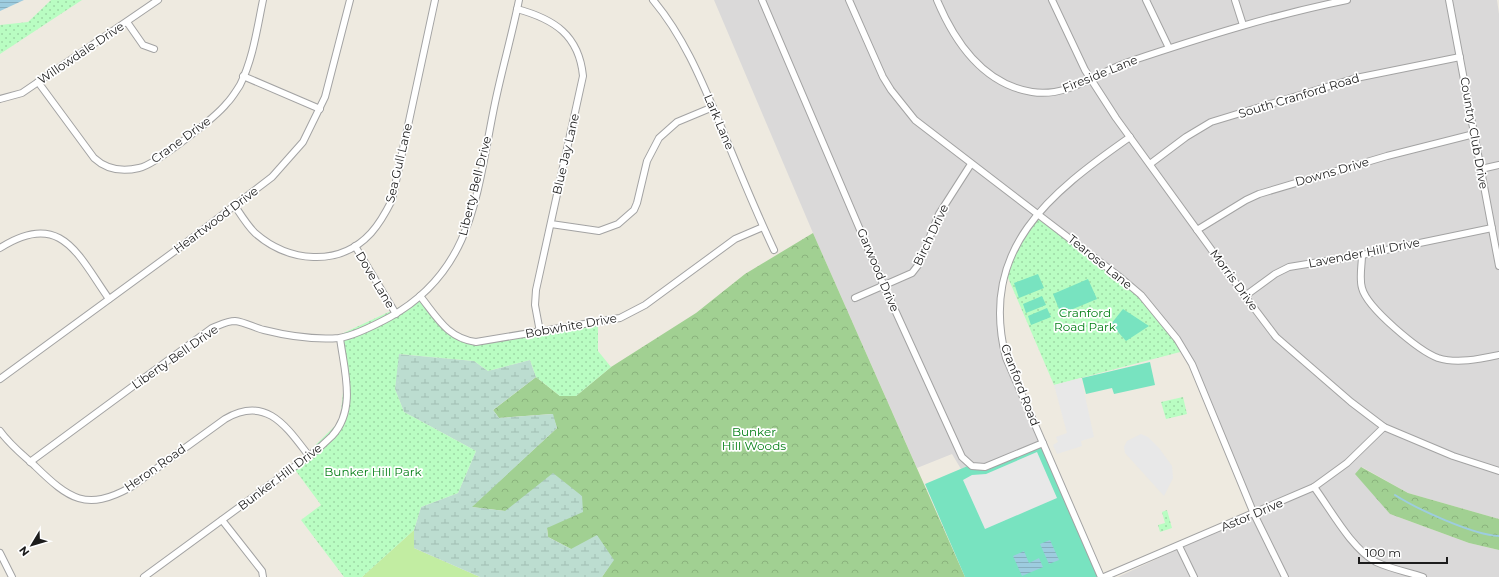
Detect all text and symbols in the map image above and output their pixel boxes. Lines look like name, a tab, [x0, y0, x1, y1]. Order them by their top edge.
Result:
street label: Willowdale Drive	[35, 18, 127, 87]
street label: Fireside Lane	[1060, 52, 1140, 95]
street label: South Cranford Road	[1236, 70, 1361, 121]
street label: Country Club Drive	[1457, 76, 1492, 190]
street label: Lark Lane	[701, 92, 738, 152]
street label: Blue Jay Lane	[549, 112, 582, 196]
street label: Crane Drive	[148, 113, 213, 166]
street label: Sea Gull Lane	[382, 122, 415, 204]
street label: Liberty Bell Drive	[455, 135, 494, 237]
street label: Downs Drive	[1293, 154, 1371, 189]
street label: Heartwood Drive	[171, 183, 261, 256]
street label: Birch Drive	[910, 202, 951, 268]
street label: Garwood Drive	[854, 226, 903, 314]
street label: Tearose Lane	[1065, 231, 1135, 292]
street label: Lavender Hill Drive	[1307, 234, 1421, 271]
street label: Morris Drive	[1207, 246, 1262, 313]
street label: Dove Lane	[353, 249, 398, 311]
park label: Cranford Road Park	[1054, 305, 1117, 334]
street label: Bobwhite Drive	[524, 310, 618, 341]
street label: Liberty Bell Drive	[129, 321, 221, 392]
street label: Cranford Road	[998, 342, 1043, 428]
park label: Bunker Hill Woods	[722, 424, 786, 453]
street label: Bunker Hill Drive	[235, 440, 325, 513]
street label: Heron Road	[121, 441, 188, 494]
park label: Bunker Hill Park	[324, 464, 422, 479]
street label: Astor Drive	[1219, 495, 1285, 534]
north arrow	[12, 525, 52, 565]
scale bar	[1359, 539, 1447, 565]
text: N	[16, 543, 32, 559]
text: 100 m	[1365, 545, 1401, 560]

